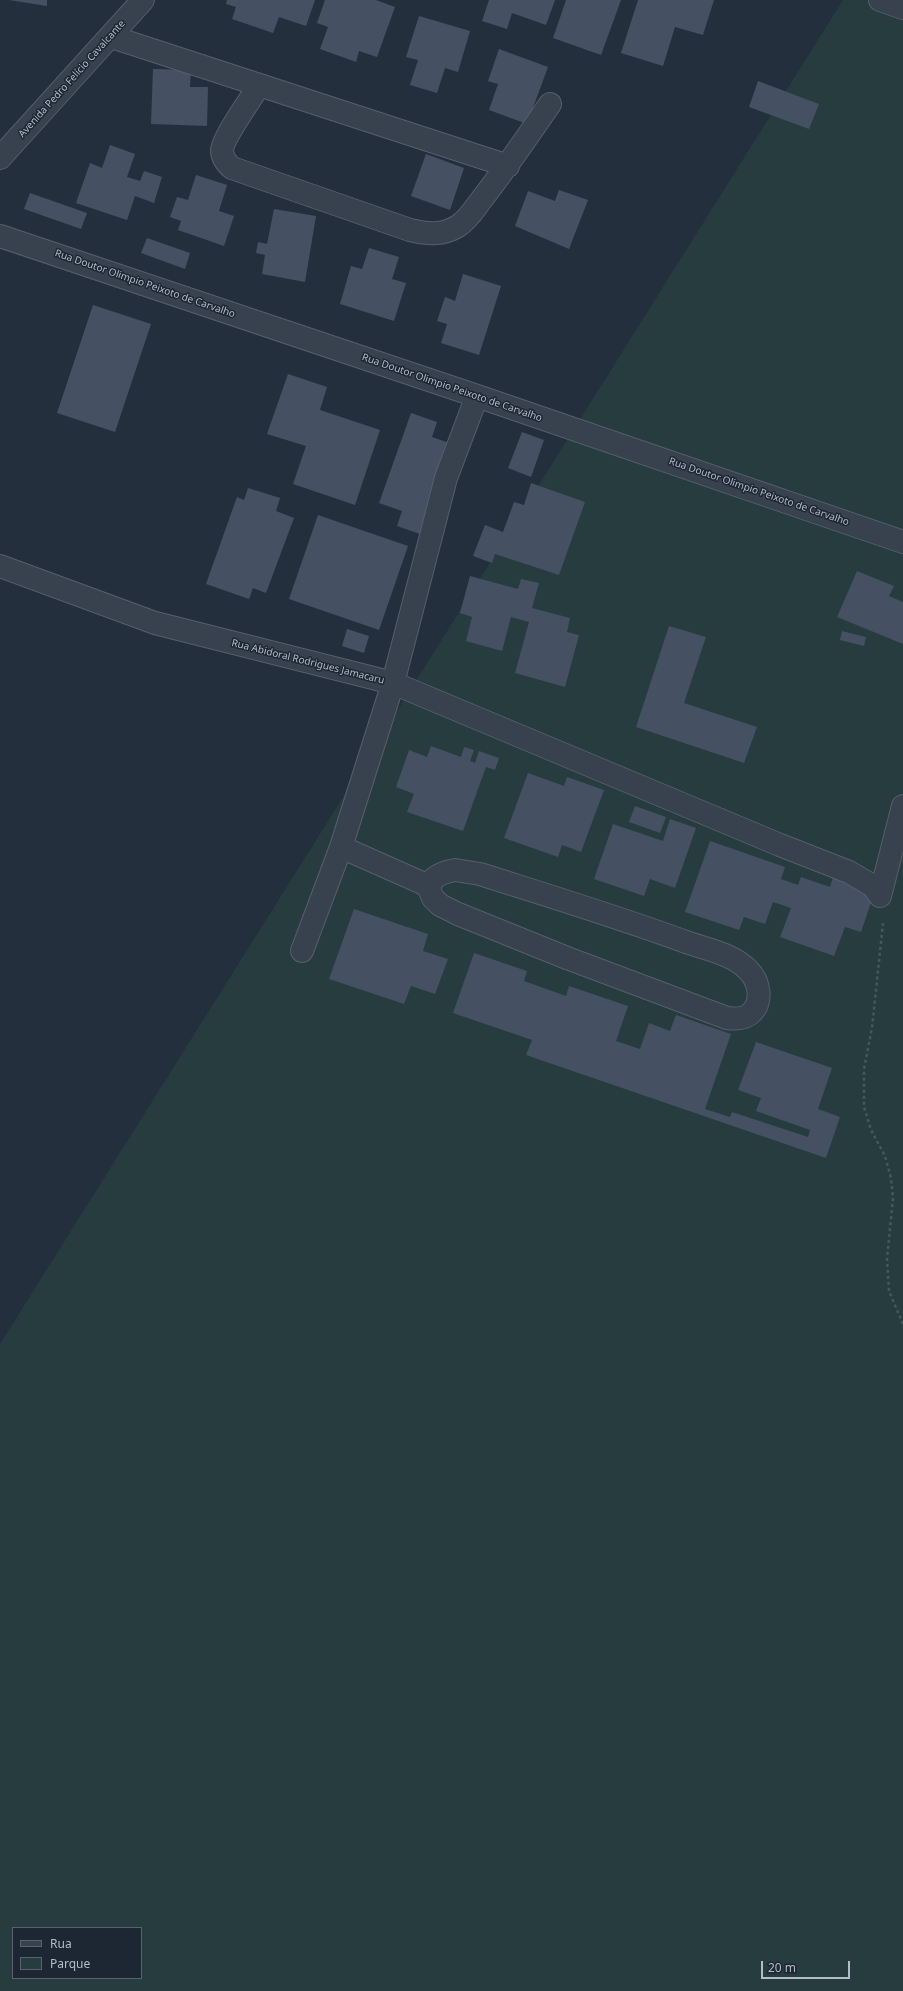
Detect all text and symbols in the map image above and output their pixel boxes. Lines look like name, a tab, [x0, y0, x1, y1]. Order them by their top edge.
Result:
street label: Avenida Pedro Felício Cavalcante	[16, 18, 128, 140]
street label: Rua Doutor Olimpio Peixoto de Carvalho	[53, 247, 237, 321]
street label: Rua Doutor Olimpio Peixoto de Carvalho	[360, 351, 544, 425]
street label: Rua Doutor Olimpio Peixoto de Carvalho	[667, 455, 851, 529]
street label: Rua Abidoral Rodrigues Jamacaru	[230, 637, 386, 687]
legend	[12, 1927, 142, 1979]
text: Rua	[50, 1935, 72, 1952]
scale bar	[763, 1953, 852, 1979]
text: Parque	[50, 1955, 90, 1972]
text: 20 m	[768, 1959, 796, 1976]

